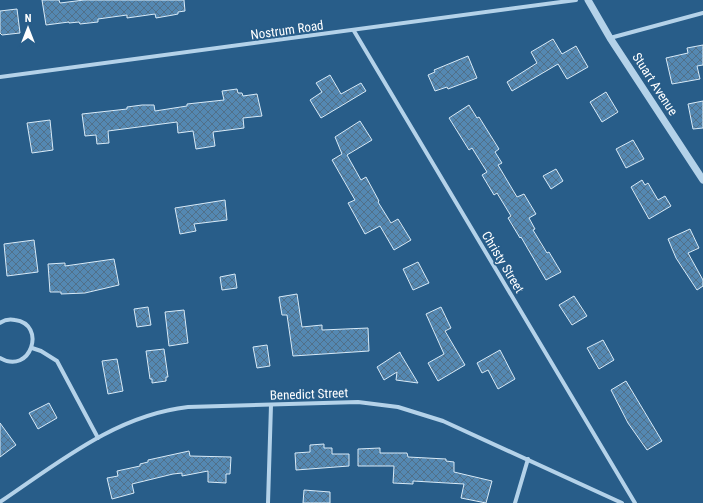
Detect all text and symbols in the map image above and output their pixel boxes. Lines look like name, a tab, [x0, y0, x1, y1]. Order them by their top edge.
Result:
north arrow	[8, 8, 48, 48]
text: N	[25, 12, 32, 25]
street label: Nostrum Road	[250, 17, 324, 43]
street label: Stuart Avenue	[629, 50, 681, 118]
street label: Christy Street	[479, 228, 527, 296]
street label: Benedict Street	[270, 385, 349, 403]

